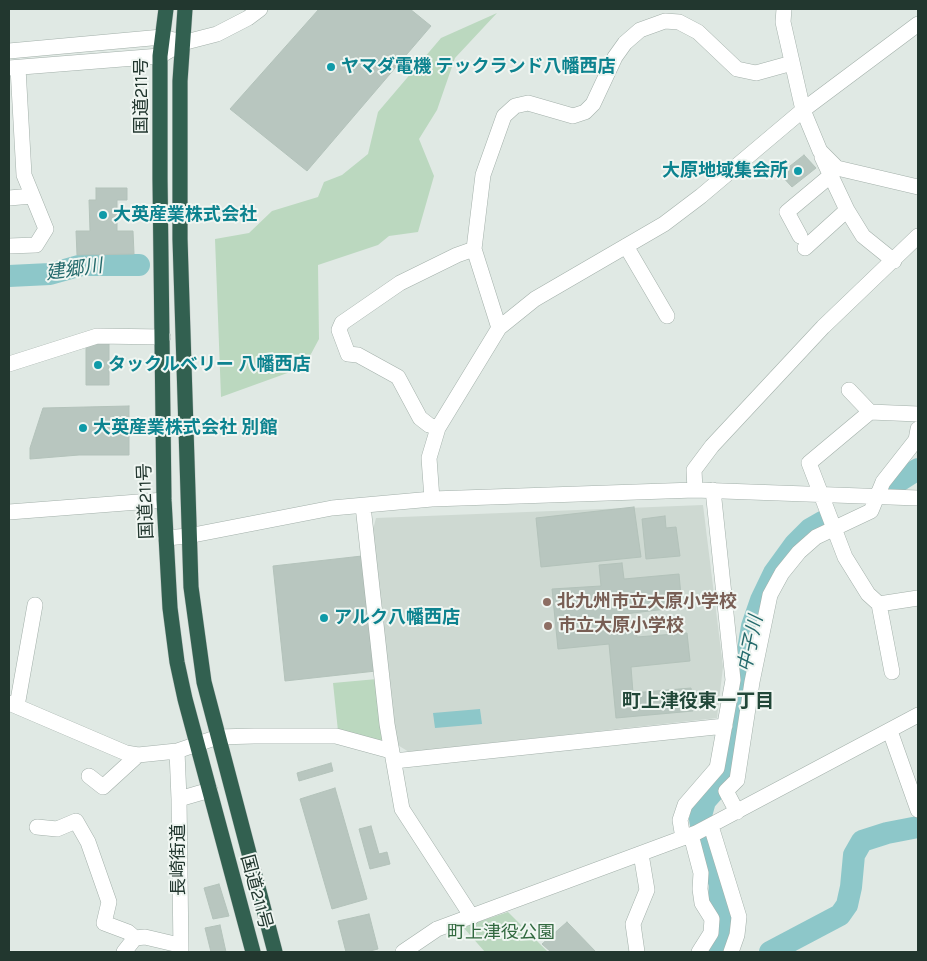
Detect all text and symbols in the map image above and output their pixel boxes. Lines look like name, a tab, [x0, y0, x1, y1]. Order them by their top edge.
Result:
place label: ヤマダ電機 テックランド八幡西店	[341, 56, 616, 78]
street label: 国道211号	[131, 58, 153, 134]
marker: ヤマダ電機 テックランド八幡西店	[325, 61, 337, 73]
place label: 大原地域集会所	[662, 160, 788, 182]
marker: 大原地域集会所	[792, 165, 804, 177]
place label: 大英産業株式会社	[113, 204, 257, 226]
marker: 大英産業株式会社	[97, 209, 109, 221]
water label: 建郷川	[44, 255, 104, 285]
place label: タックルベリー 八幡西店	[108, 354, 311, 376]
marker: タックルベリー 八幡西店	[92, 359, 104, 371]
place label: 大英産業株式会社 別館	[93, 417, 278, 439]
marker: 大英産業株式会社 別館	[77, 422, 89, 434]
street label: 国道211号	[134, 462, 158, 540]
place label: 北九州市立大原小学校	[557, 591, 737, 613]
marker: 北九州市立大原小学校	[541, 596, 553, 608]
place label: アルク八幡西店	[334, 607, 460, 629]
marker: アルク八幡西店	[318, 612, 330, 624]
water label: 中子川	[734, 614, 768, 674]
place label: 市立大原小学校	[558, 615, 684, 637]
marker: 市立大原小学校	[542, 620, 554, 632]
district label: 町上津役東一丁目	[622, 691, 774, 713]
street label: 長崎街道	[168, 824, 190, 896]
street label: 国道211号	[236, 852, 276, 932]
park label: 町上津役公園	[447, 922, 555, 944]

